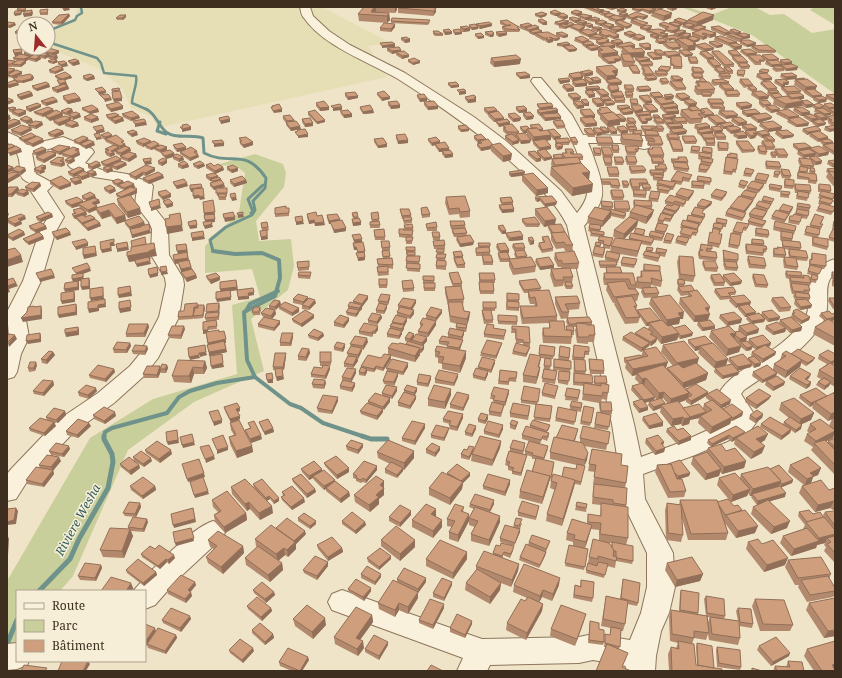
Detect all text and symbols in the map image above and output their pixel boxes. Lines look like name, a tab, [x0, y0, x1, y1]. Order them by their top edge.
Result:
north arrow	[16, 16, 56, 56]
text: N	[27, 17, 40, 34]
water label: Riviere Wesha	[50, 481, 104, 560]
legend	[16, 590, 146, 662]
text: Route	[52, 597, 85, 614]
text: Parc	[52, 617, 78, 634]
text: Bâtiment	[52, 637, 104, 654]

